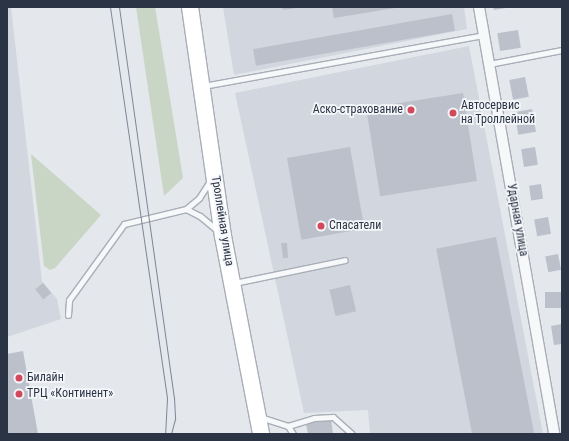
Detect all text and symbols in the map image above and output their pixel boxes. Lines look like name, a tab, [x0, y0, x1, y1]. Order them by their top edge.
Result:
place label: Автосервис на Троллейной	[461, 99, 535, 127]
place label: Аско-страхование	[313, 103, 403, 117]
marker: Аско-страхование	[406, 105, 416, 115]
marker: Автосервис на Троллейной	[448, 108, 458, 118]
street label: Троллейная улица	[208, 175, 236, 267]
street label: Ударная улица	[504, 183, 530, 257]
place label: Спасатели	[329, 219, 381, 233]
marker: Спасатели	[316, 221, 326, 231]
place label: Билайн	[27, 371, 64, 385]
marker: Билайн	[14, 373, 24, 383]
place label: ТРЦ «Континент»	[27, 387, 113, 401]
marker: ТРЦ «Континент»	[14, 389, 24, 399]

